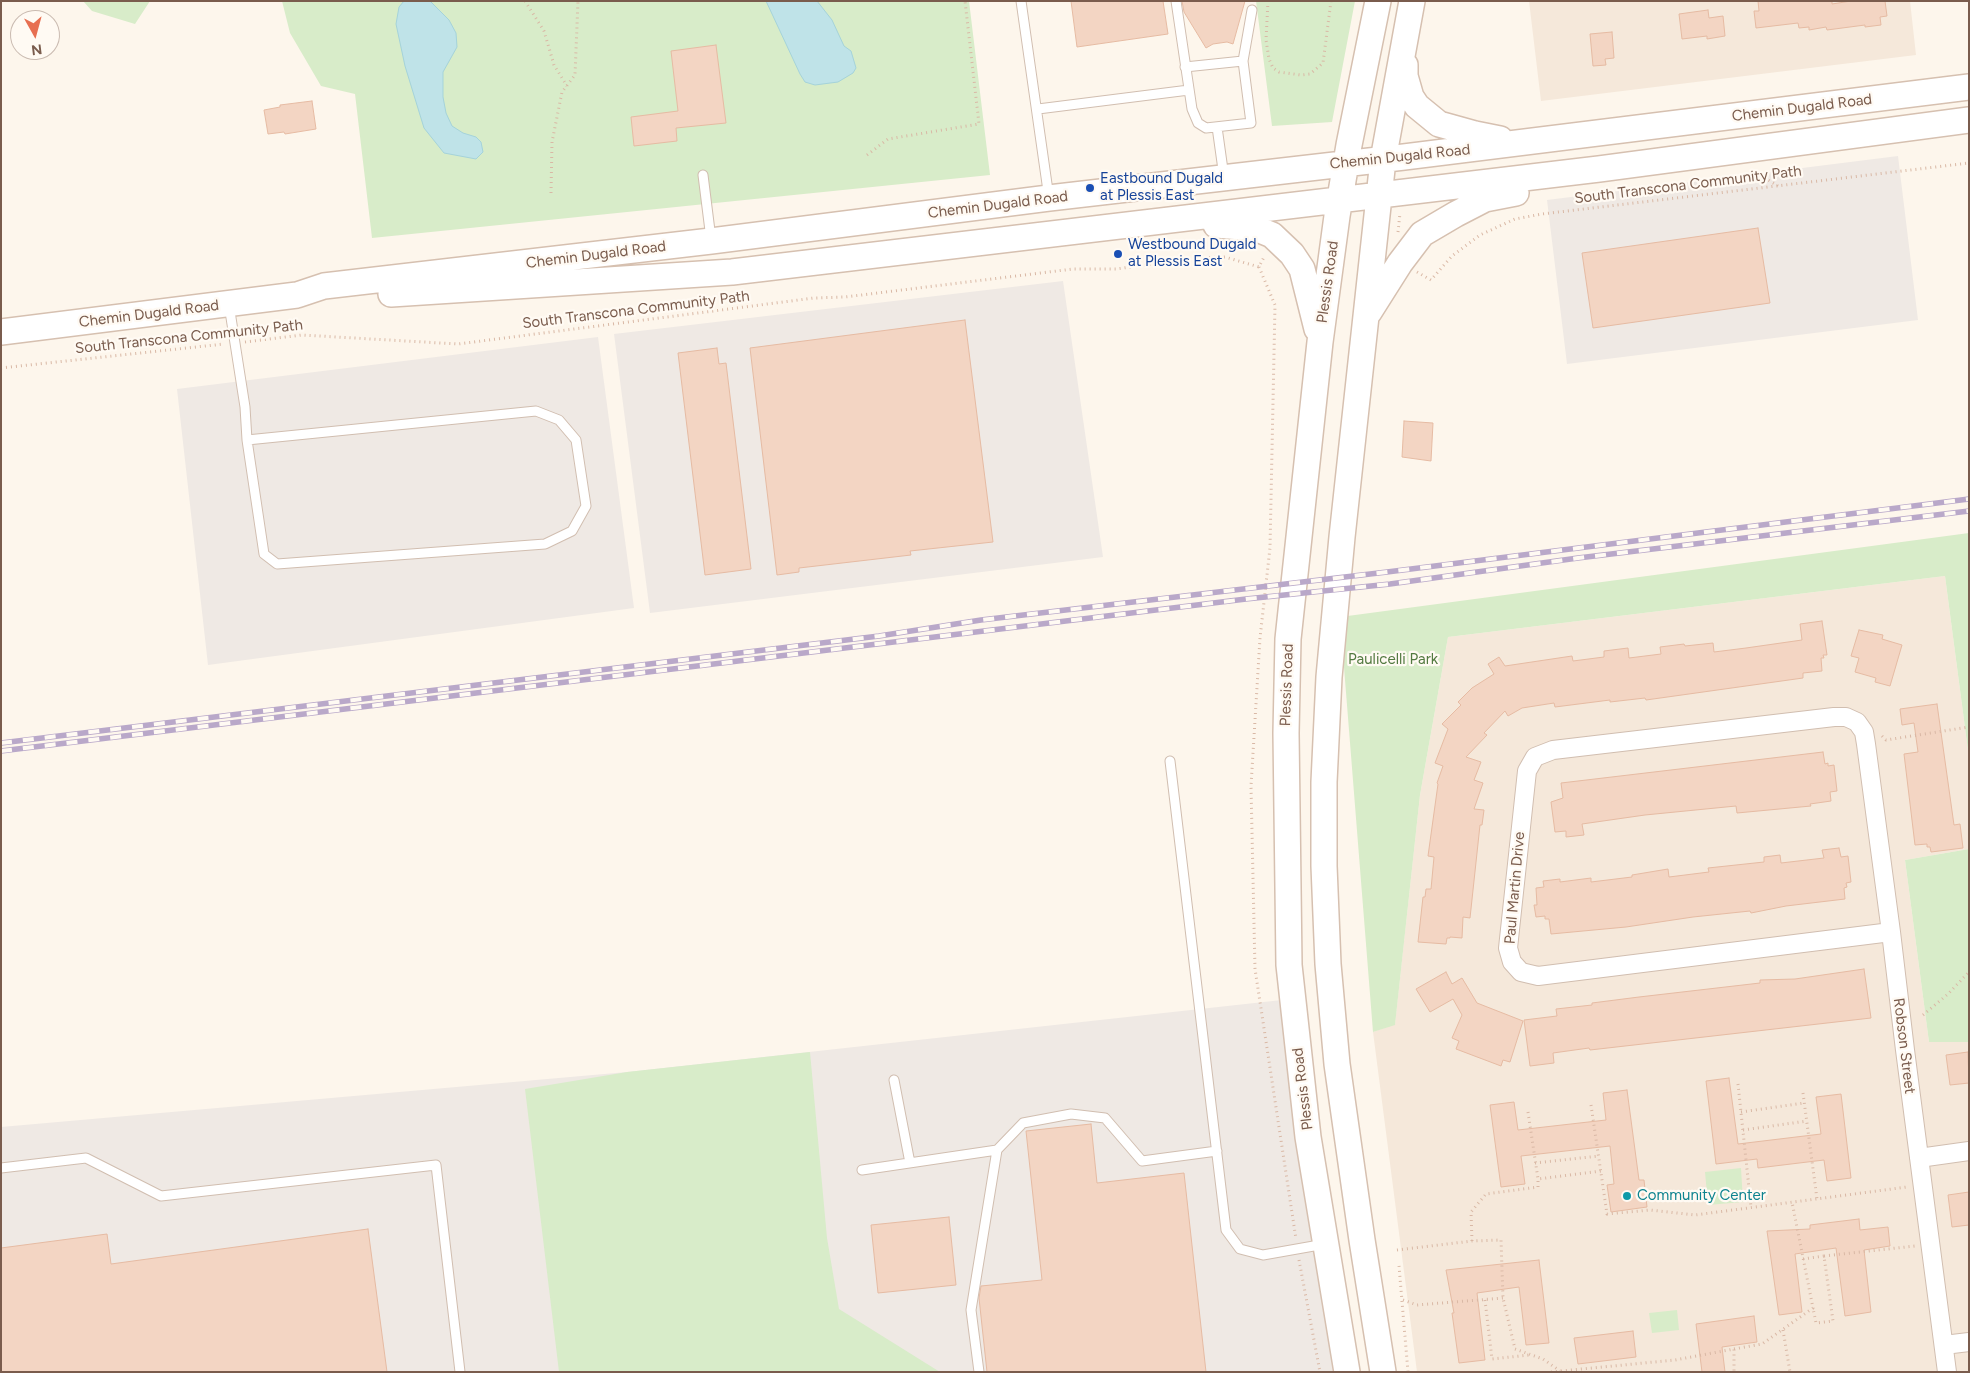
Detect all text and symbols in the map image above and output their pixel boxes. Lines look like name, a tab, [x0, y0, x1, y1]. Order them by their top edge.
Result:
north arrow	[10, 10, 60, 60]
text: N	[30, 40, 43, 58]
street label: Chemin Dugald Road	[1731, 90, 1873, 126]
street label: Chemin Dugald Road	[1329, 141, 1471, 173]
street label: South Transcona Community Path	[1573, 162, 1803, 208]
place label: Eastbound Dugald at Plessis East	[1100, 170, 1223, 205]
marker: Eastbound Dugald at Plessis East	[1084, 182, 1096, 194]
street label: Chemin Dugald Road	[927, 187, 1069, 223]
place label: Westbound Dugald at Plessis East	[1128, 236, 1257, 271]
street label: Chemin Dugald Road	[525, 237, 667, 273]
street label: Plessis Road	[1313, 240, 1343, 324]
marker: Westbound Dugald at Plessis East	[1112, 248, 1124, 260]
street label: South Transcona Community Path	[521, 287, 751, 333]
street label: Chemin Dugald Road	[78, 296, 220, 332]
street label: South Transcona Community Path	[74, 316, 304, 358]
street label: Plessis Road	[1277, 643, 1297, 727]
park label: Paulicelli Park	[1348, 651, 1438, 669]
street label: Paul Martin Drive	[1501, 831, 1529, 945]
street label: Robson Street	[1889, 997, 1919, 1095]
street label: Plessis Road	[1289, 1047, 1317, 1131]
place label: Community Center	[1637, 1187, 1766, 1205]
marker: Community Center	[1621, 1190, 1633, 1202]

